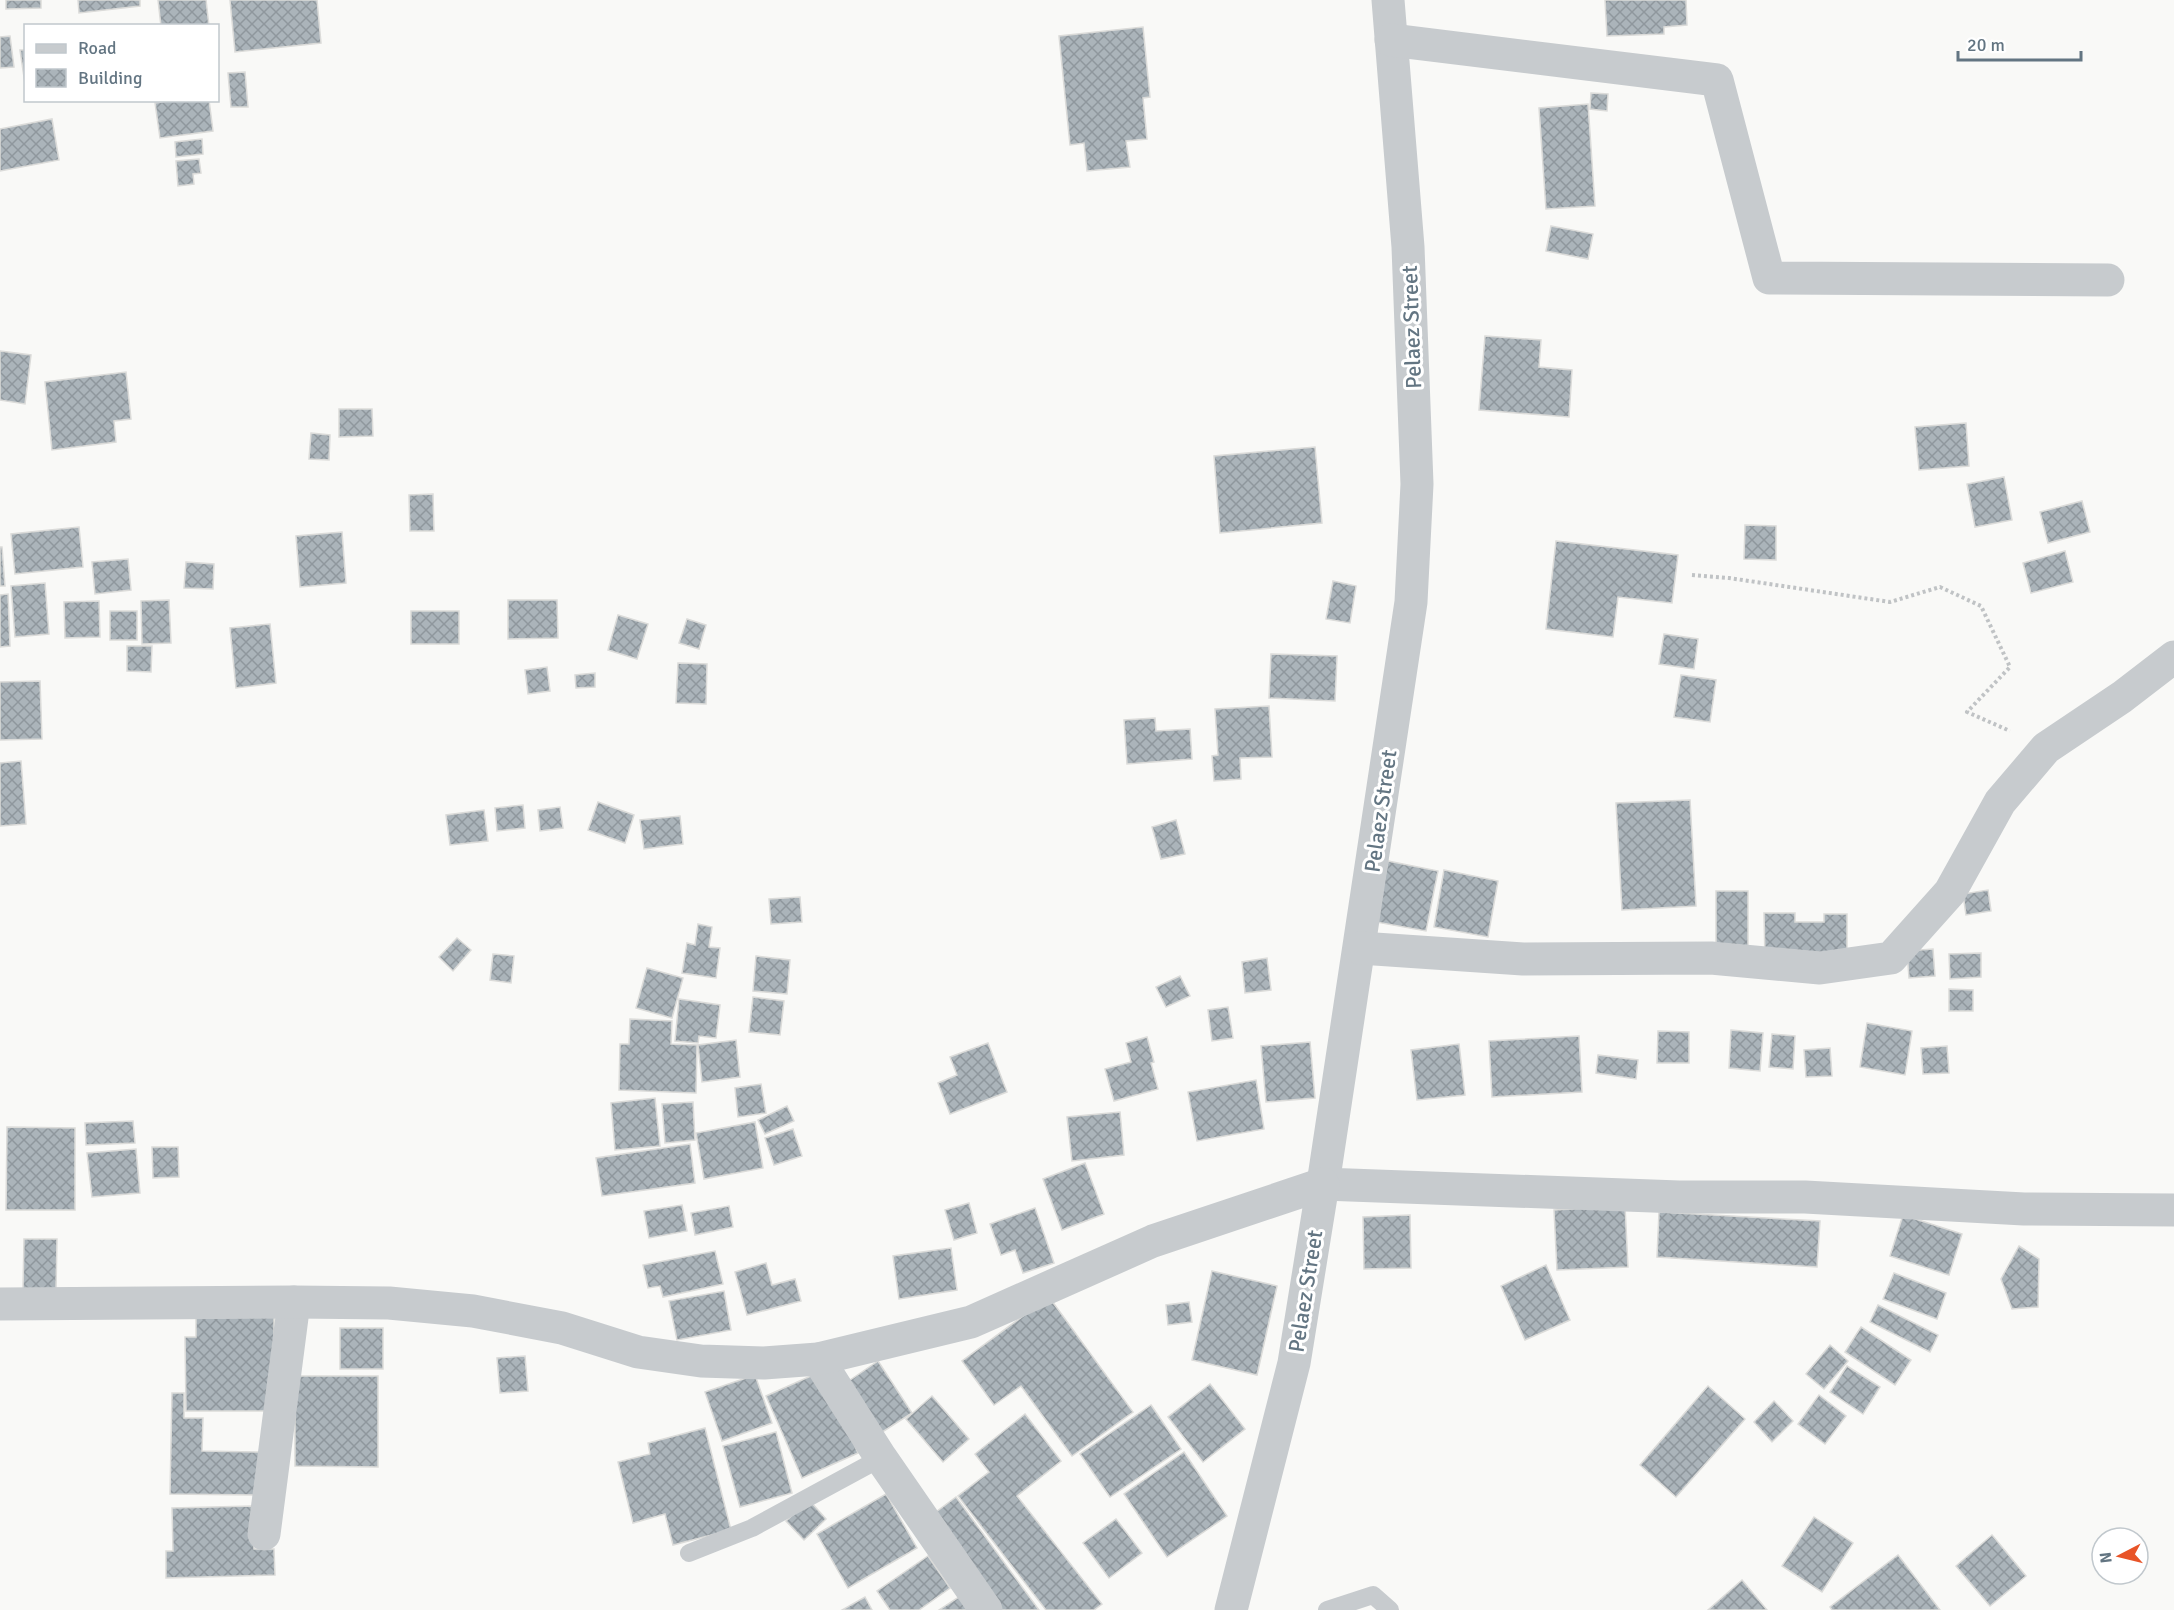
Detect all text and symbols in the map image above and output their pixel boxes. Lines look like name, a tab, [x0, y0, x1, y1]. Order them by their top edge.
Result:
legend	[24, 24, 219, 102]
scale bar	[1958, 24, 2081, 62]
text: 20 m	[1967, 34, 2005, 56]
text: Road	[78, 37, 117, 59]
text: Building	[78, 67, 142, 89]
street label: Pelaez Street	[1396, 265, 1427, 389]
street label: Pelaez Street	[1359, 748, 1402, 874]
street label: Pelaez Street	[1283, 1228, 1329, 1354]
north arrow	[2090, 1526, 2150, 1586]
text: N	[2096, 1551, 2117, 1564]

